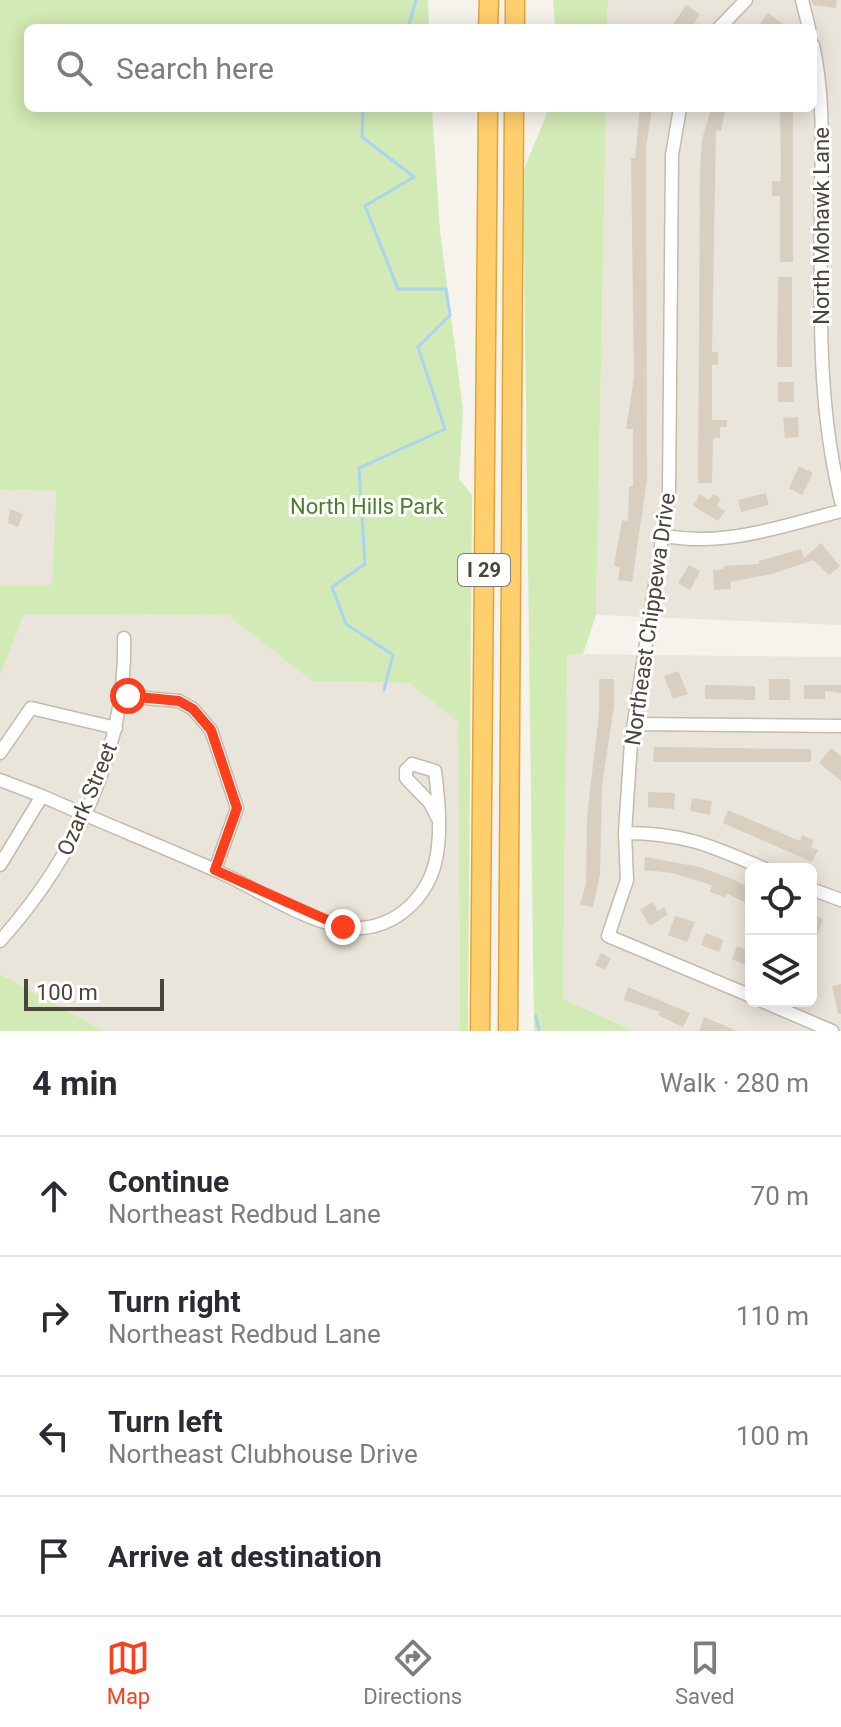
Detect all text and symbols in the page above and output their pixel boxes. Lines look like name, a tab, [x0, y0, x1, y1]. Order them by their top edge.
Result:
search box	[24, 24, 817, 112]
icon: search	[52, 46, 96, 90]
text: Search here	[116, 51, 274, 86]
street label: North Mohawk Lane	[809, 127, 834, 325]
street label: Northeast Chippewa Drive	[620, 491, 680, 747]
park label: North Hills Park	[290, 494, 445, 519]
road number: I 29	[458, 554, 510, 586]
route start	[110, 678, 146, 714]
street label: Ozark Street	[52, 739, 122, 859]
map controls	[745, 863, 817, 1007]
button: locate	[745, 863, 817, 935]
route end	[325, 909, 361, 945]
button: layers	[745, 935, 817, 1007]
scale bar	[24, 975, 164, 1011]
text: 100 m	[36, 980, 98, 1005]
text: 4 min	[32, 1063, 117, 1103]
text: Walk · 280 m	[660, 1068, 809, 1098]
text: Continue	[108, 1164, 229, 1199]
icon: ahead	[32, 1174, 76, 1218]
text: 70 m	[751, 1181, 809, 1211]
text: Northeast Redbud Lane	[108, 1199, 381, 1229]
text: Turn right	[108, 1284, 241, 1319]
icon: right	[32, 1294, 76, 1338]
text: 110 m	[736, 1301, 809, 1331]
text: Northeast Redbud Lane	[108, 1319, 381, 1349]
text: Turn left	[108, 1404, 223, 1439]
icon: left	[32, 1414, 76, 1458]
text: 100 m	[736, 1421, 809, 1451]
text: Northeast Clubhouse Drive	[108, 1439, 418, 1469]
icon: arrive	[32, 1534, 76, 1578]
text: Arrive at destination	[108, 1539, 382, 1574]
tab: Map	[106, 1636, 150, 1709]
tab: Directions	[363, 1636, 462, 1709]
tab: Saved	[675, 1636, 735, 1709]

